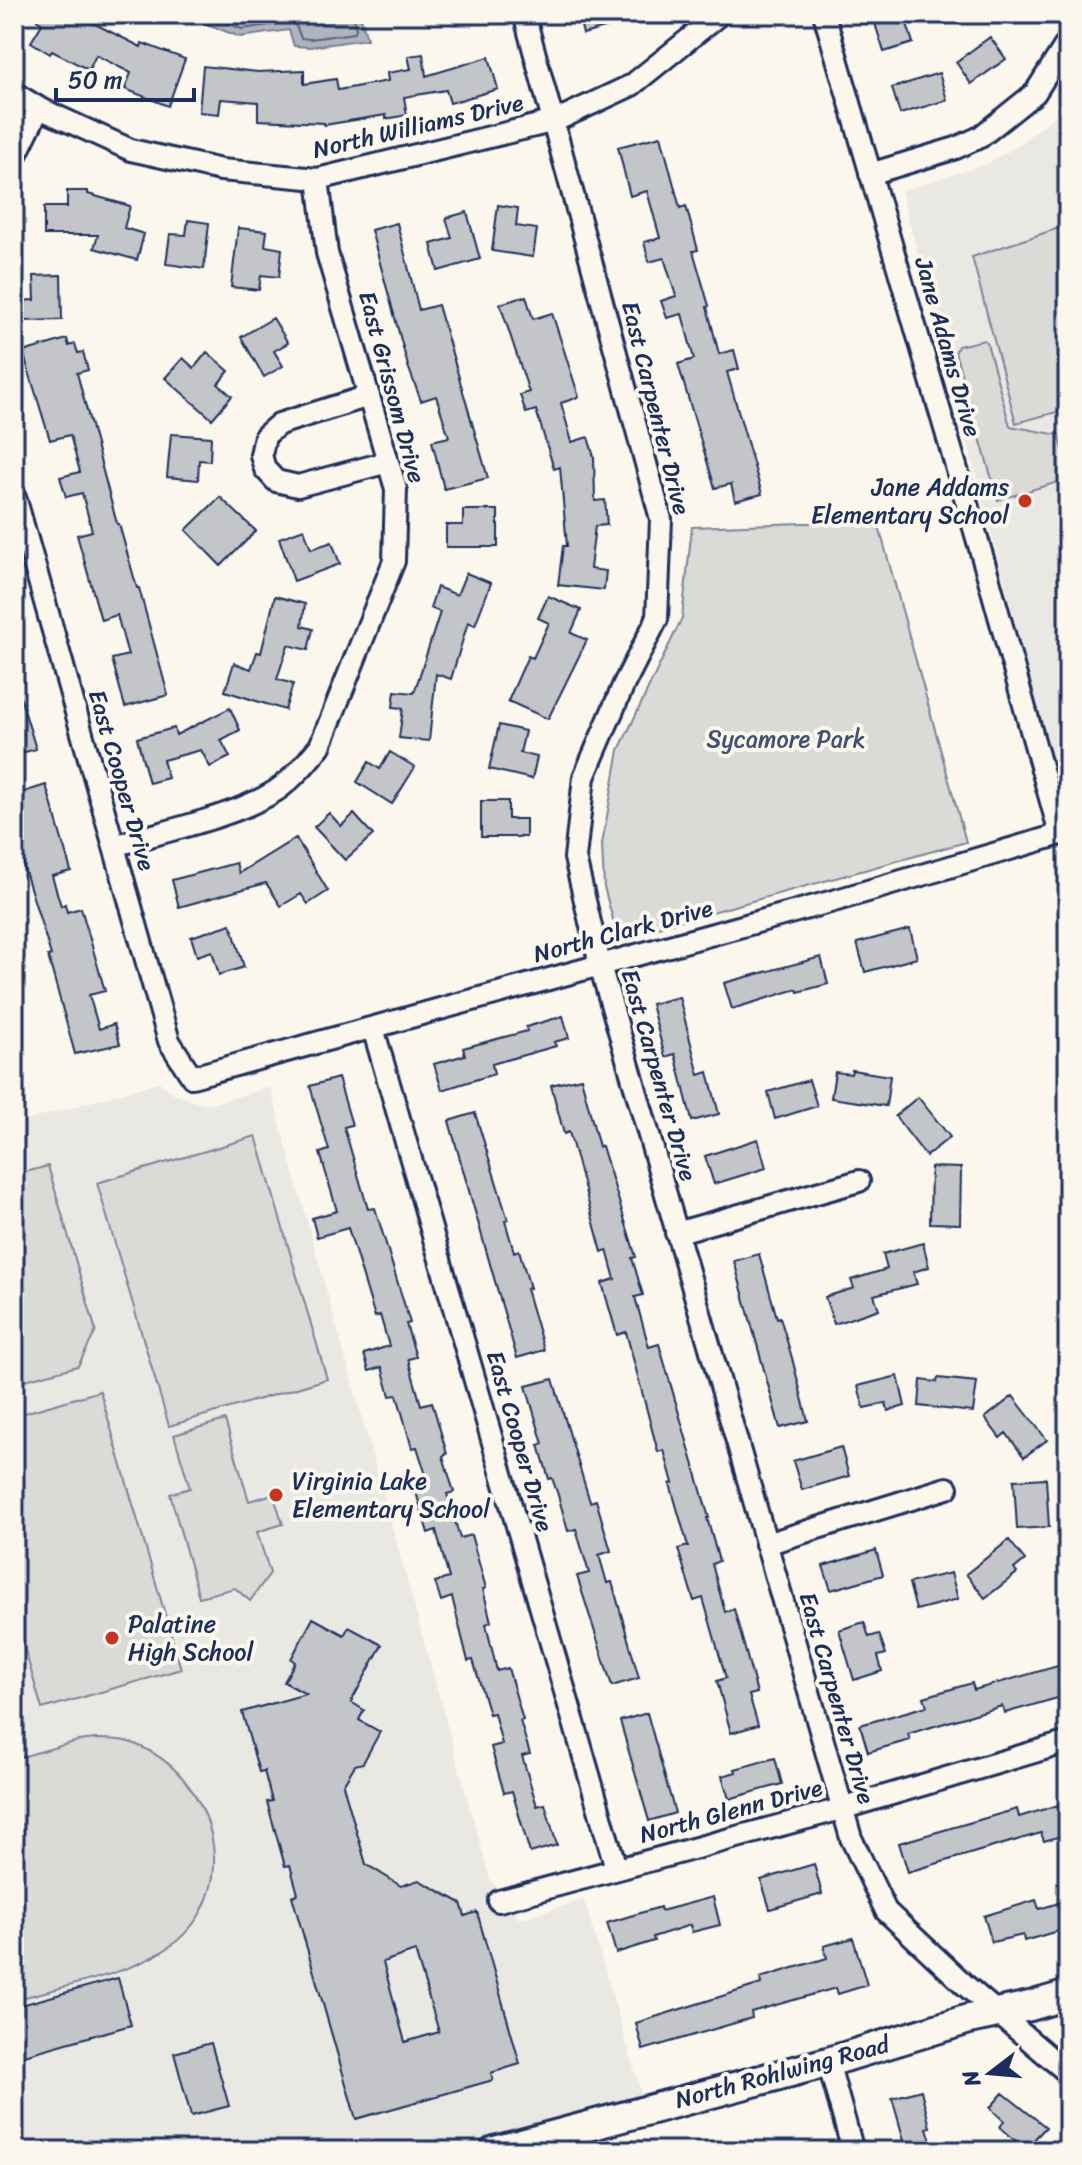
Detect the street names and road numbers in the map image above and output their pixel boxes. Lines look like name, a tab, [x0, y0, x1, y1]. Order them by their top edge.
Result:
street label: North Williams Drive	[309, 81, 528, 171]
street label: Jane Adams Drive	[902, 251, 994, 442]
street label: East Grissom Drive	[346, 286, 438, 488]
street label: East Carpenter Drive	[609, 297, 703, 520]
street label: East Cooper Drive	[76, 684, 168, 876]
street label: North Clark Drive	[529, 887, 718, 975]
street label: East Carpenter Drive	[609, 964, 709, 1186]
street label: East Cooper Drive	[474, 1345, 566, 1537]
street label: East Carpenter Drive	[787, 1587, 887, 1809]
street label: North Glenn Drive	[635, 1766, 828, 1856]
street label: North Rohlwing Road	[670, 2023, 895, 2121]

